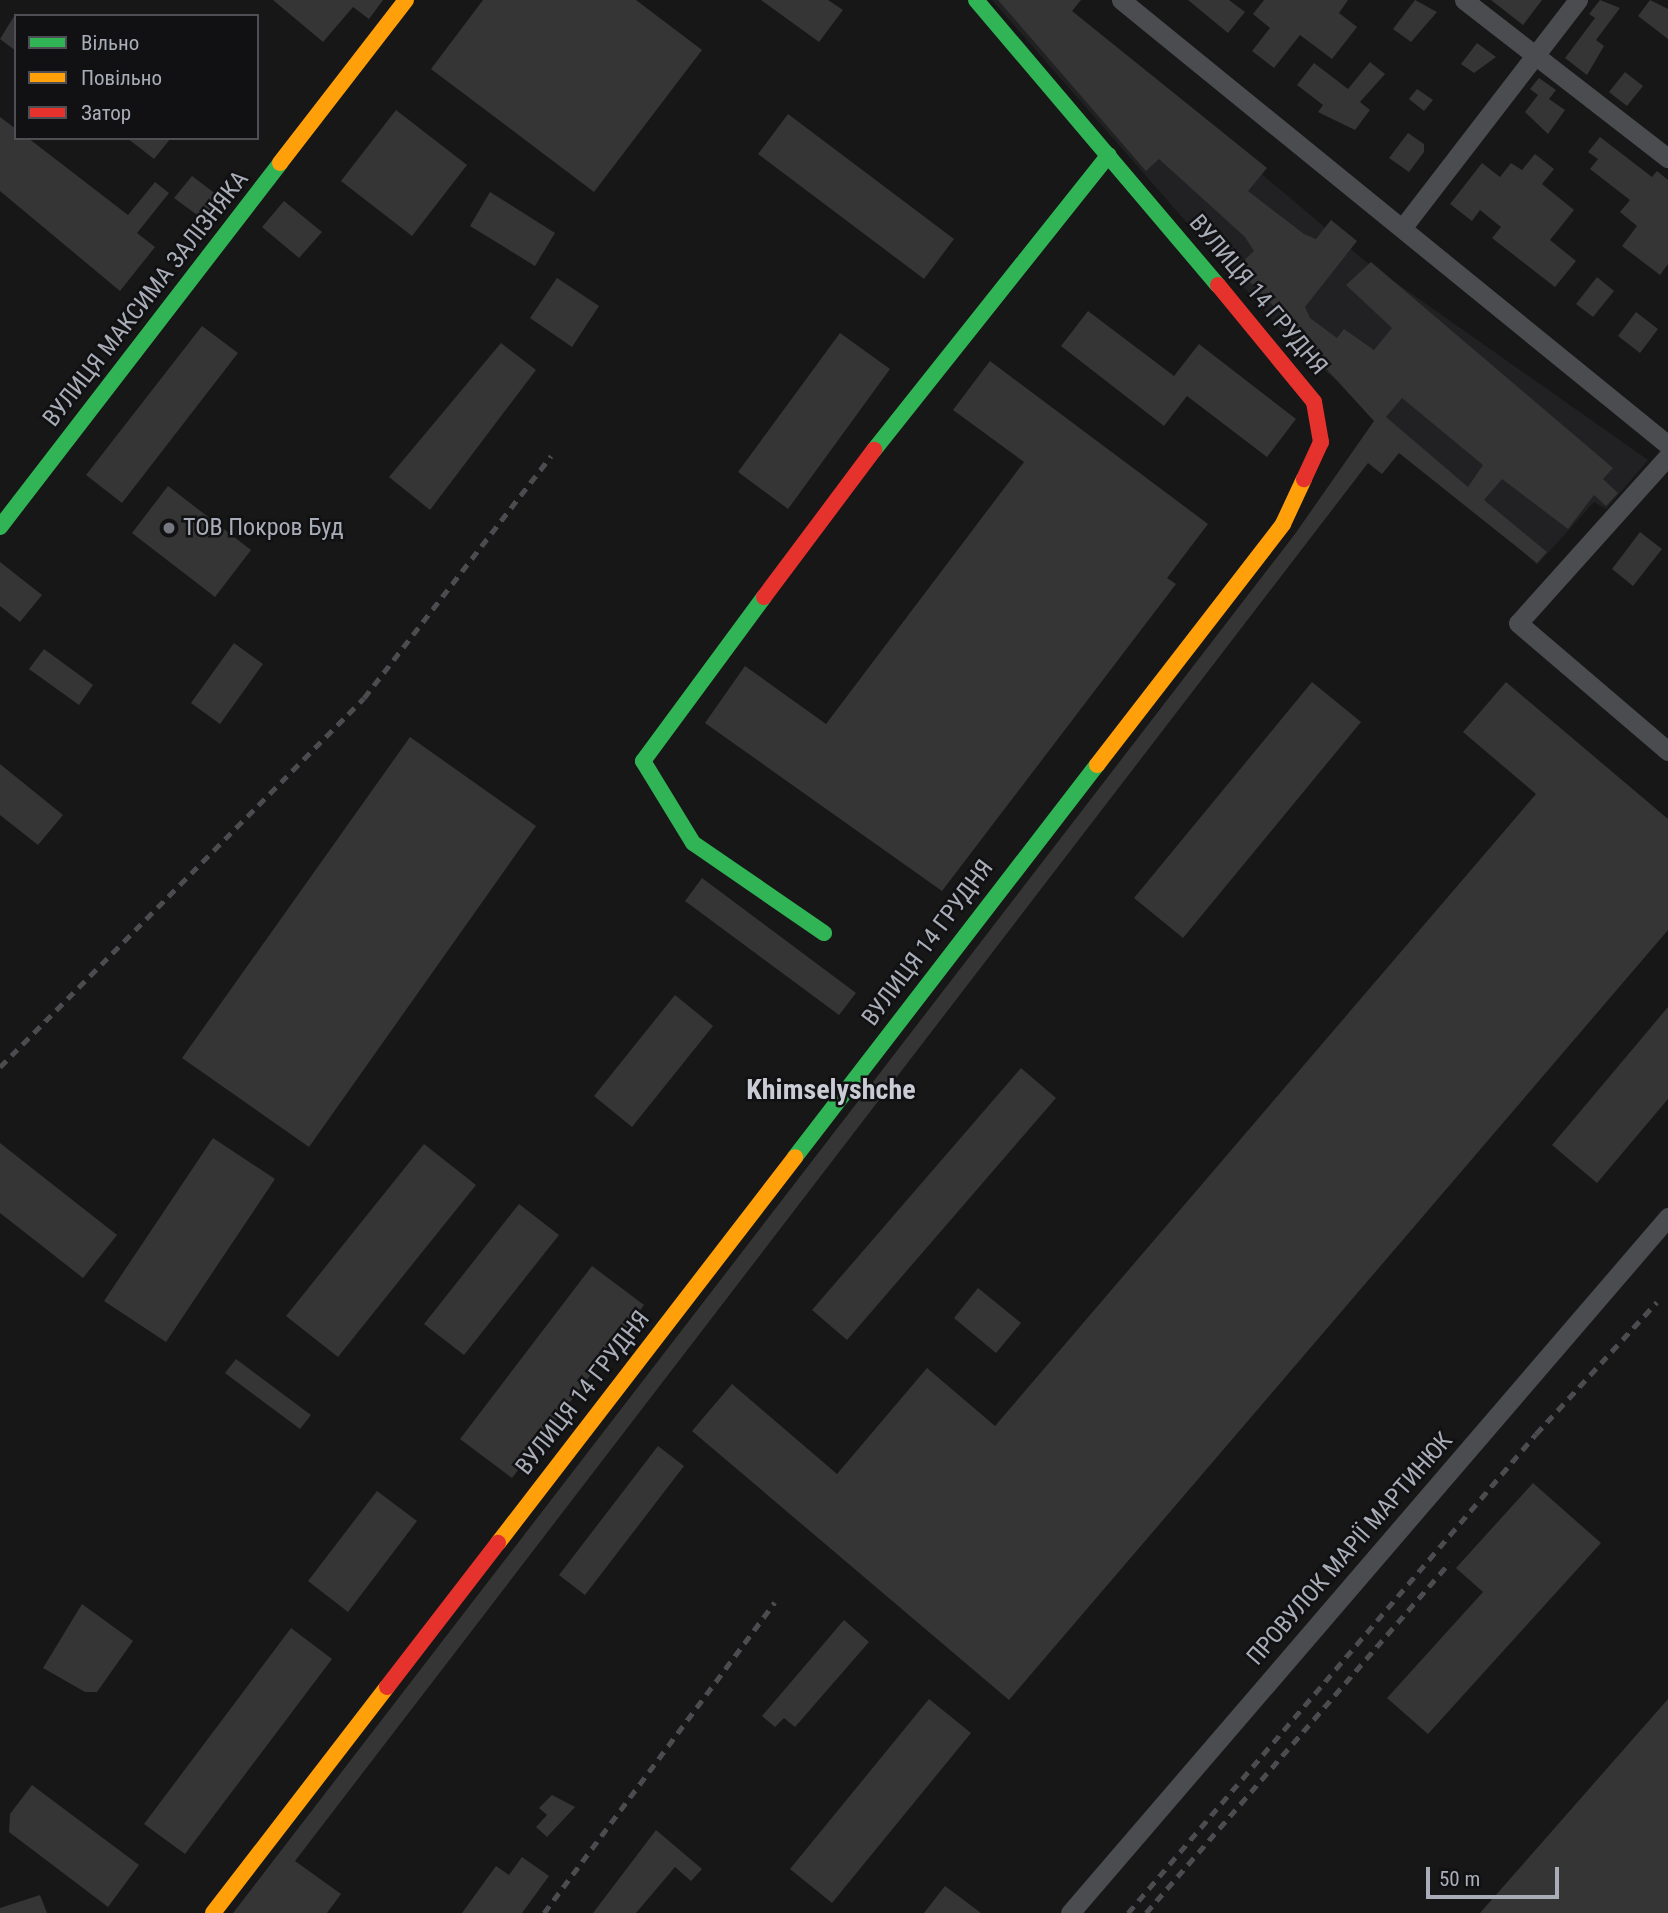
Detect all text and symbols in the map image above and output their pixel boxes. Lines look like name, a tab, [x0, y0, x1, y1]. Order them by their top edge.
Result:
legend	[14, 14, 259, 140]
text: Вільно	[81, 31, 139, 55]
text: Повільно	[81, 66, 162, 90]
text: Затор	[81, 101, 131, 125]
street label: ВУЛИЦЯ МАКСИМА ЗАЛІЗНЯКА	[37, 166, 255, 432]
street label: ВУЛИЦЯ 14 ГРУДНЯ	[1183, 209, 1333, 381]
place label: ТОВ Покров Буд	[183, 514, 344, 542]
marker: ТОВ Покров Буд	[161, 520, 177, 536]
street label: ВУЛИЦЯ 14 ГРУДНЯ	[856, 854, 1000, 1032]
district label: Khimselyshche	[746, 1073, 916, 1107]
street label: ВУЛИЦЯ 14 ГРУДНЯ	[510, 1305, 656, 1481]
street label: ПРОВУЛОК МАРІЇ МАРТИНЮК	[1241, 1427, 1459, 1671]
scale bar	[1430, 1854, 1563, 1898]
text: 50 m	[1439, 1867, 1480, 1891]

